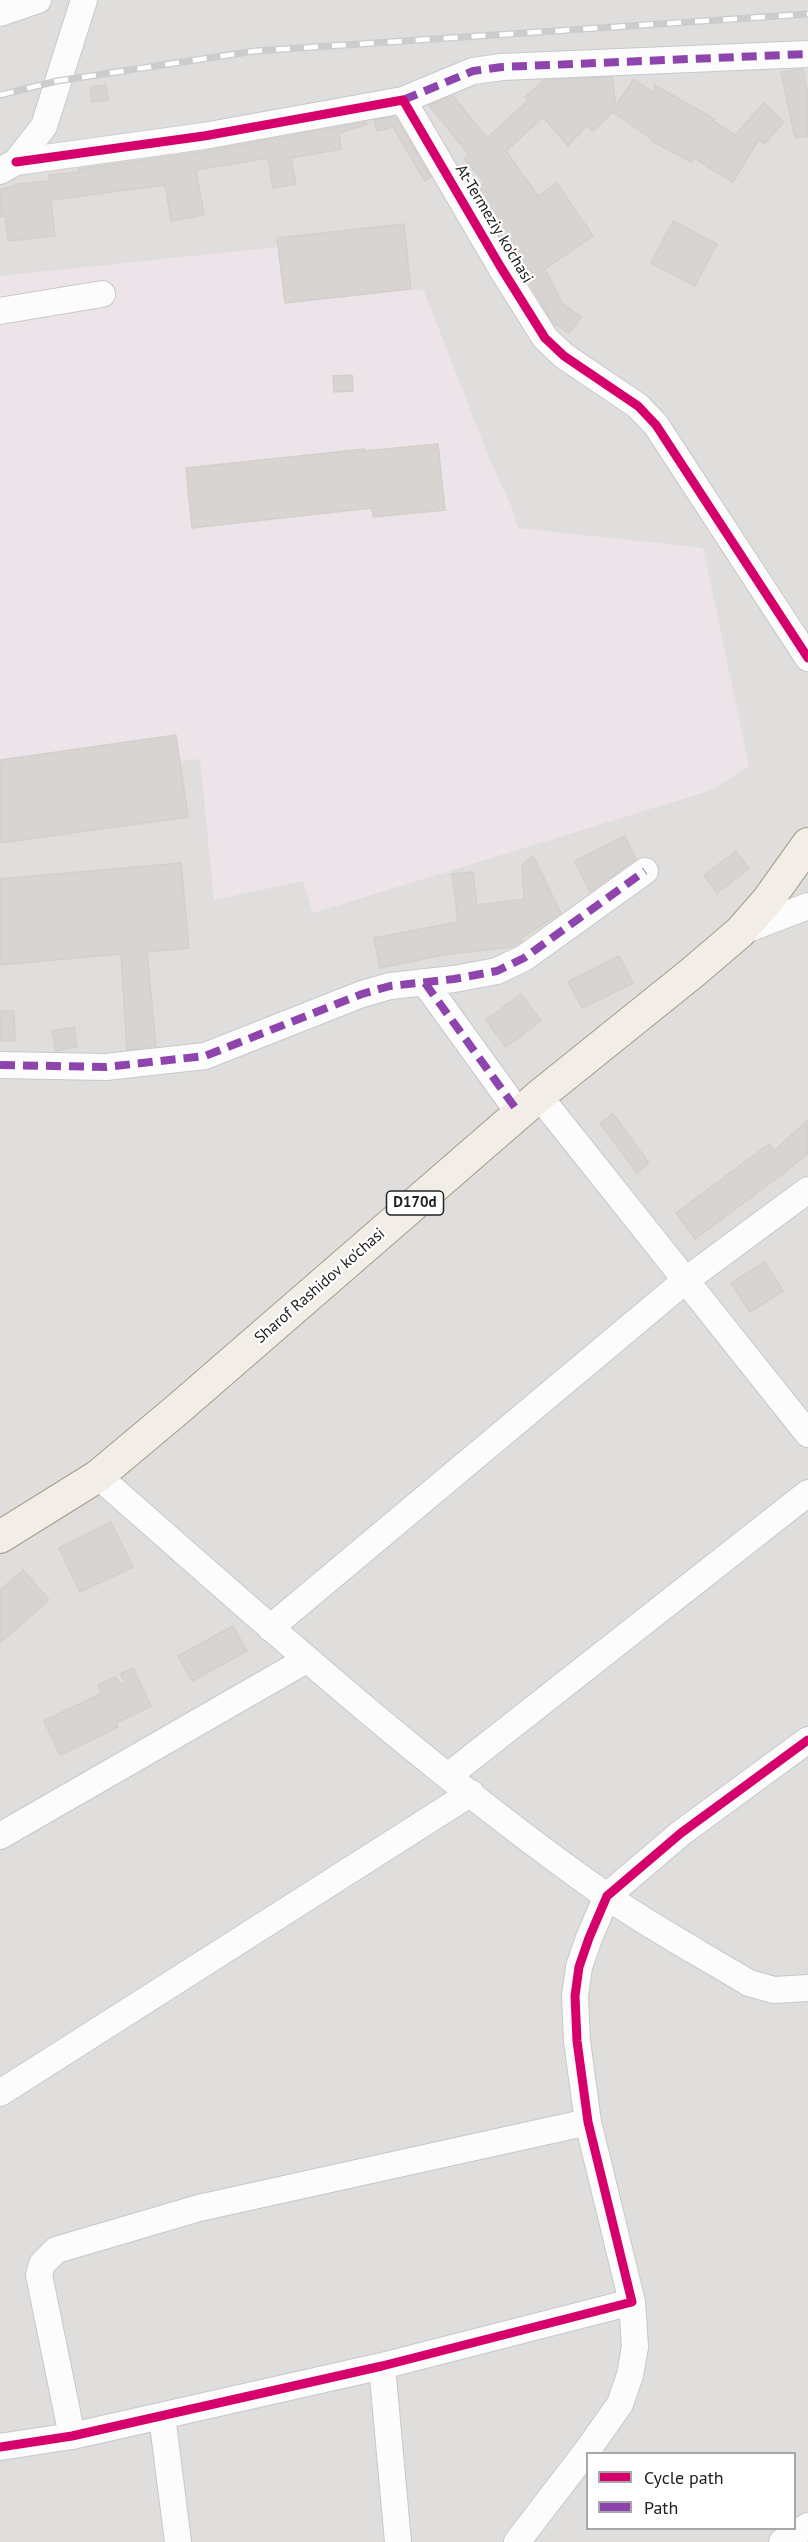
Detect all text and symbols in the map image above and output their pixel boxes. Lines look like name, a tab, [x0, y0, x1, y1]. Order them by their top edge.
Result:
street label: At-Termeziy ko'chasi	[451, 161, 537, 287]
road number: D170d	[386, 1191, 444, 1215]
street label: Sharof Rashidov ko'chasi	[251, 1224, 389, 1348]
legend	[586, 2452, 796, 2530]
text: Cycle path	[644, 2466, 724, 2489]
text: Path	[644, 2496, 678, 2519]

